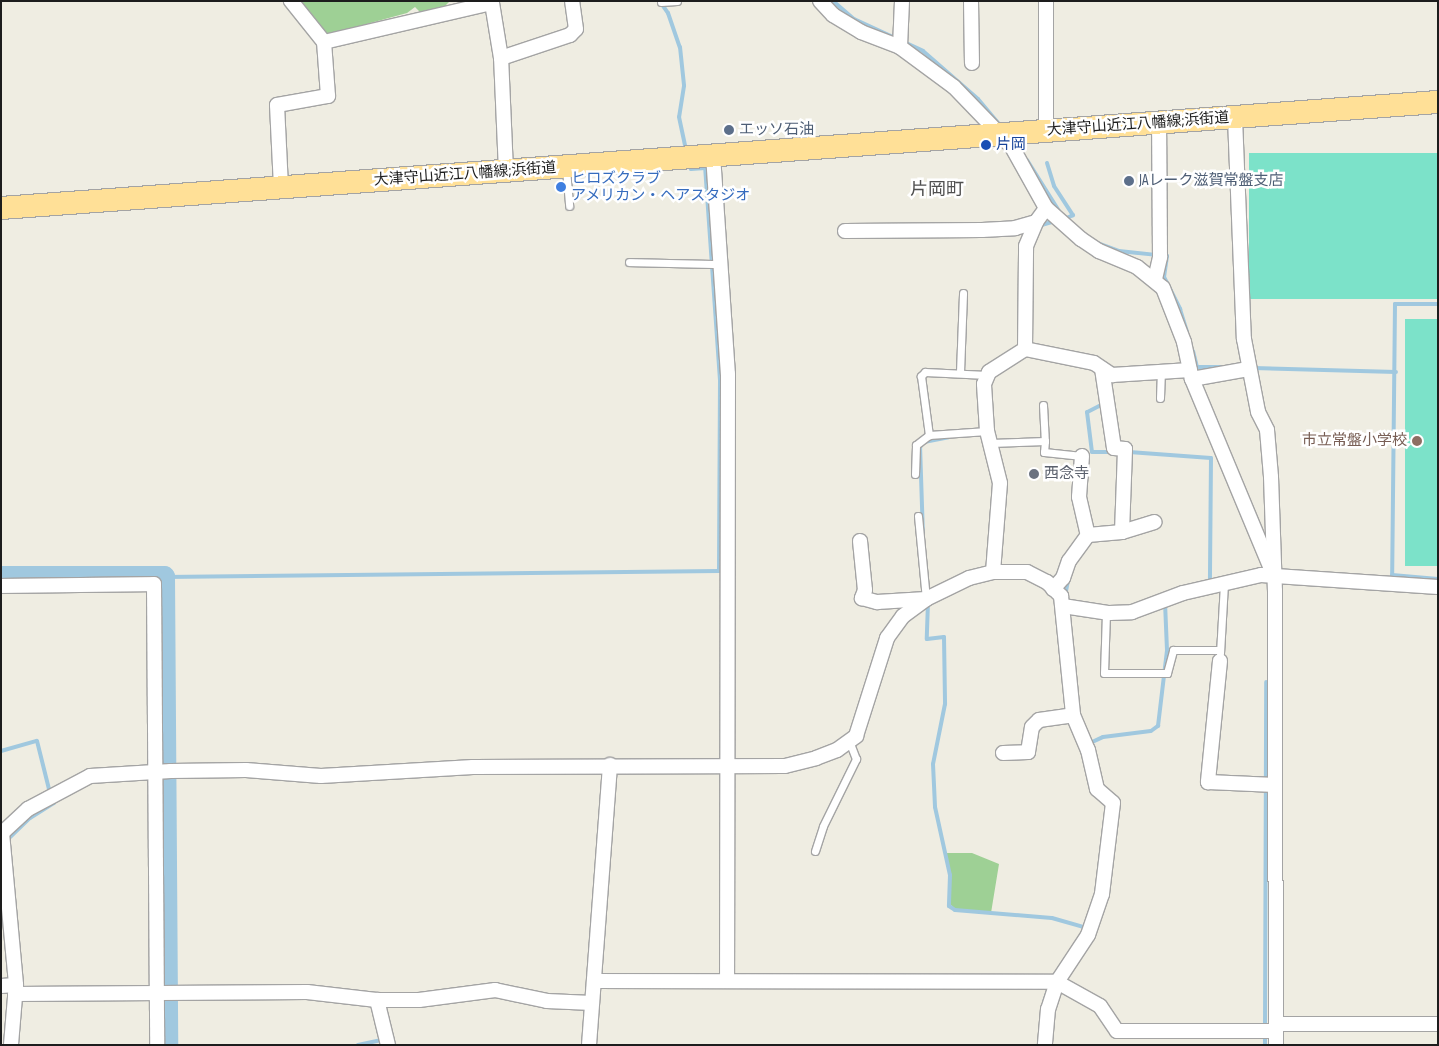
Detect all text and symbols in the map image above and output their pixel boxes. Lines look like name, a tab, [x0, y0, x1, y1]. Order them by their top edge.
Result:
street label: 大津守山近江八幡線;浜街道	[1046, 109, 1230, 139]
place label: エッソ石油	[739, 121, 814, 139]
marker: エッソ石油	[723, 124, 735, 136]
place label: 片岡	[996, 136, 1026, 154]
marker: 片岡	[980, 139, 992, 151]
street label: 大津守山近江八幡線;浜街道	[373, 159, 557, 189]
place label: ヒロズクラブ アメリカン・ヘアスタジオ	[571, 169, 751, 204]
place label: JAレーク滋賀常盤支店	[1139, 172, 1283, 190]
marker: JAレーク滋賀常盤支店	[1123, 175, 1135, 187]
district label: 片岡町	[910, 179, 964, 201]
marker: ヒロズクラブ アメリカン・ヘアスタジオ	[555, 181, 567, 193]
place label: 市立常盤小学校	[1302, 432, 1407, 450]
marker: 市立常盤小学校	[1411, 435, 1423, 447]
place label: 西念寺	[1044, 465, 1089, 483]
marker: 西念寺	[1028, 468, 1040, 480]

